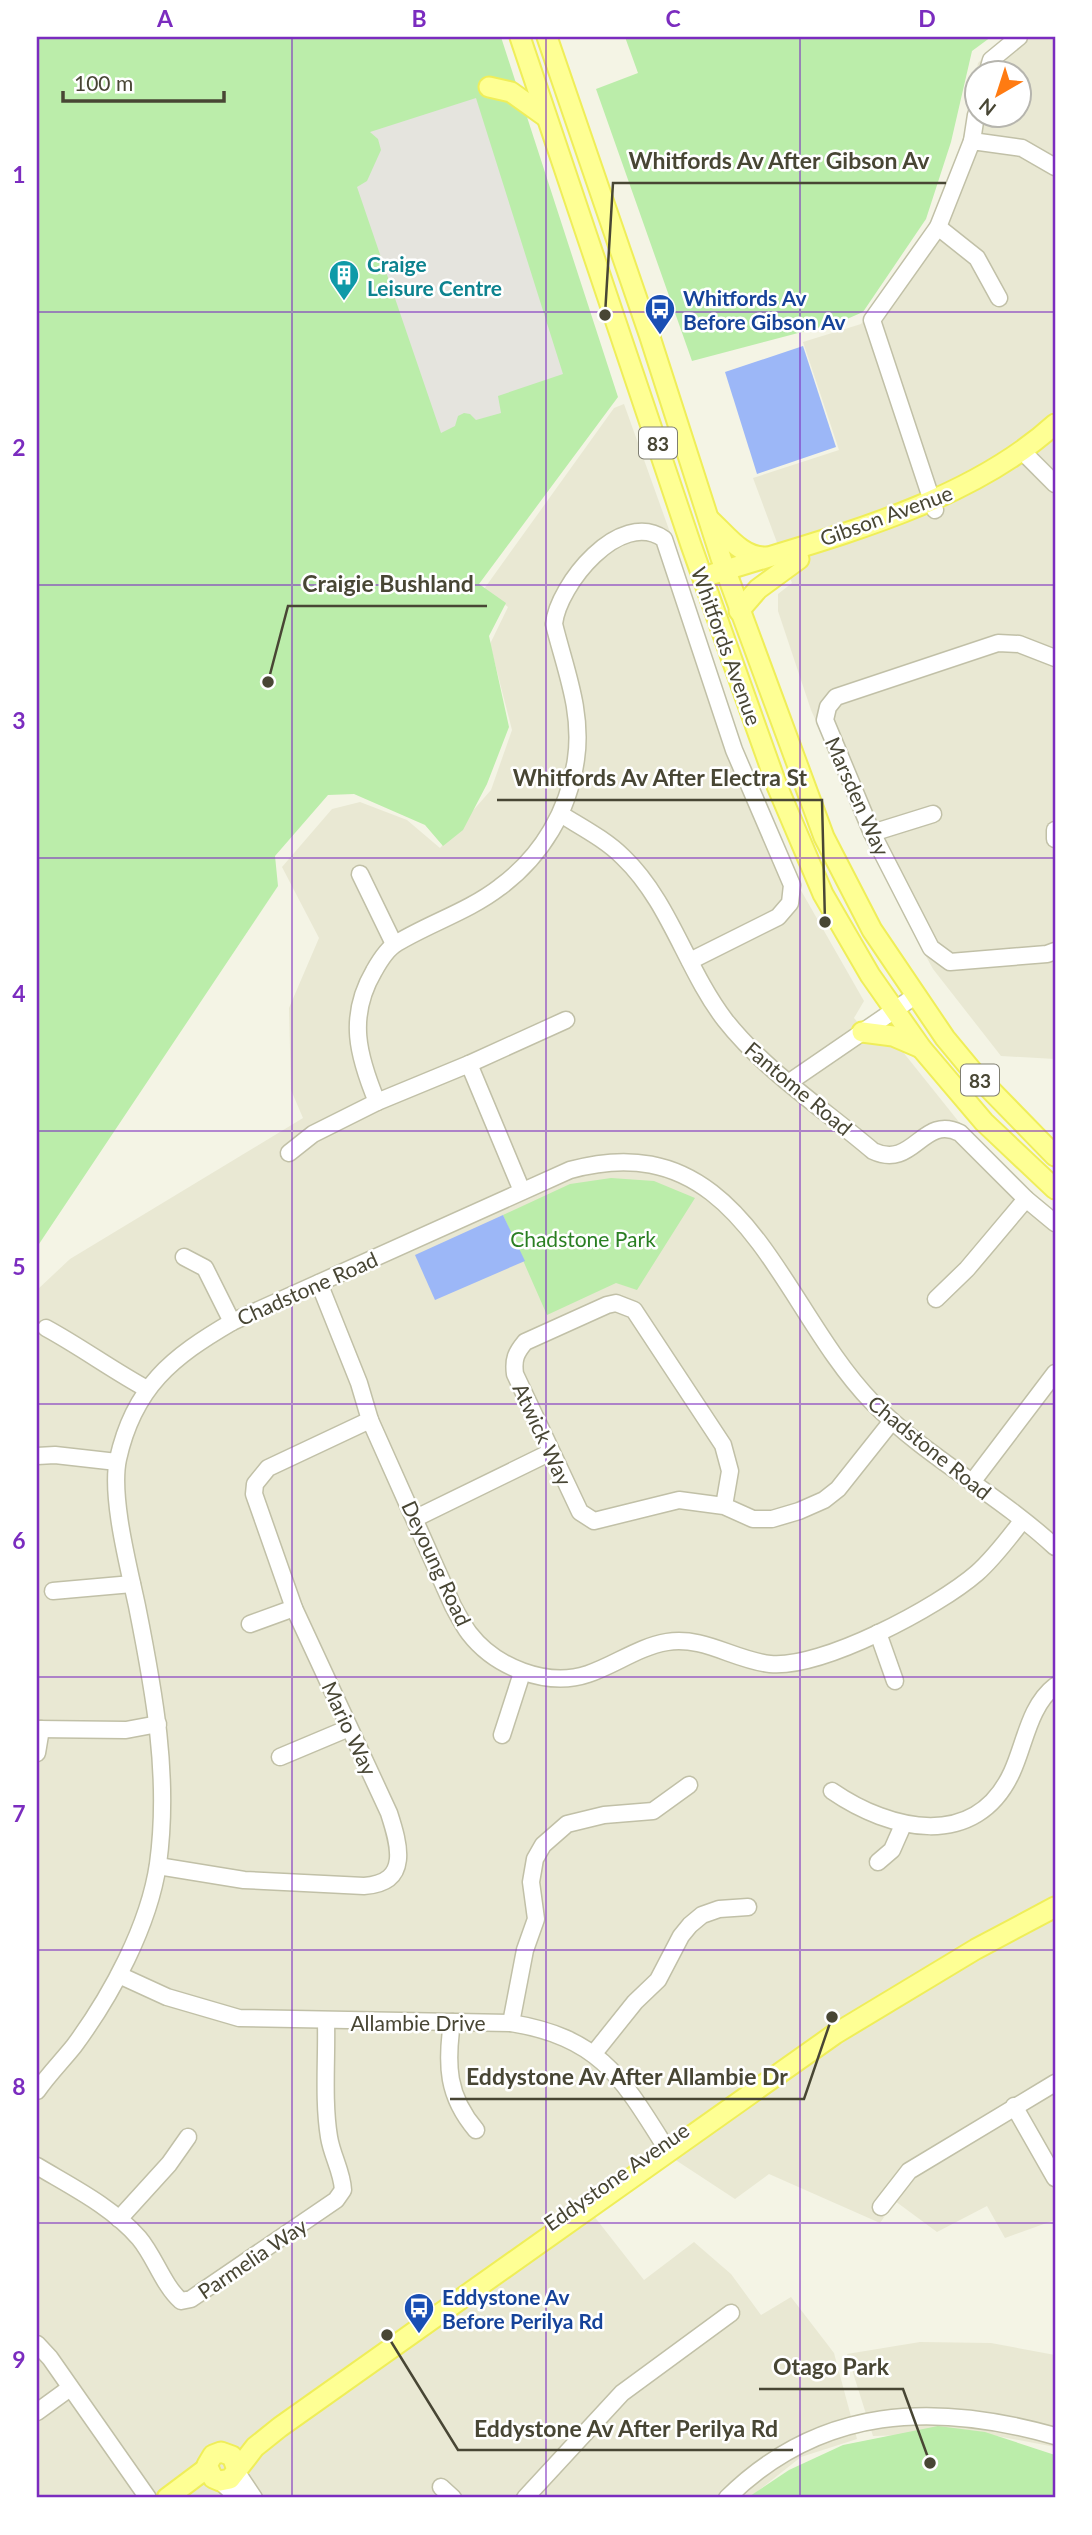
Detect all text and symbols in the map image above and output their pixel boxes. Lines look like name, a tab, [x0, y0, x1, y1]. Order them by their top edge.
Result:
text: A	[156, 4, 174, 32]
text: B	[411, 4, 427, 32]
text: C	[665, 4, 681, 32]
text: D	[918, 4, 936, 32]
scale bar	[63, 60, 224, 104]
north arrow	[962, 60, 1032, 130]
text: 100 m	[74, 70, 133, 95]
text: N	[974, 94, 1000, 121]
callout: Whitfords Av After Gibson Av	[613, 139, 946, 183]
text: Whitfords Av After Gibson Av	[629, 146, 930, 174]
text: 1	[12, 160, 26, 188]
place label: Craige Leisure Centre	[367, 251, 502, 300]
building icon: Craige Leisure Centre	[327, 258, 361, 302]
place label: Whitfords Av Before Gibson Av	[683, 285, 846, 334]
bus stop icon: Whitfords Av Before Gibson Av	[643, 292, 677, 336]
road number: 83	[639, 428, 677, 458]
text: 2	[12, 433, 26, 461]
street label: Gibson Avenue	[816, 479, 956, 551]
callout: Craigie Bushland	[288, 562, 487, 606]
street label: Whitfords Avenue	[687, 563, 767, 729]
text: Craigie Bushland	[302, 569, 474, 597]
text: 3	[12, 706, 26, 734]
street label: Marsden Way	[821, 733, 895, 859]
callout: Whitfords Av After Electra St	[497, 756, 822, 800]
text: Whitfords Av After Electra St	[513, 763, 808, 791]
text: 4	[12, 979, 26, 1007]
street label: Fantome Road	[740, 1036, 858, 1140]
road number: 83	[961, 1064, 999, 1096]
park label: Chadstone Park	[510, 1226, 656, 1251]
street label: Chadstone Road	[233, 1246, 381, 1330]
text: 5	[12, 1252, 26, 1280]
street label: Atwick Way	[508, 1379, 578, 1489]
street label: Chadstone Road	[863, 1390, 997, 1504]
street label: Deyoung Road	[397, 1496, 477, 1630]
text: 6	[12, 1526, 26, 1554]
street label: Mario Way	[317, 1677, 383, 1779]
text: 7	[12, 1799, 26, 1827]
street label: Allambie Drive	[350, 2010, 486, 2035]
callout: Eddystone Av After Allambie Dr	[450, 2055, 804, 2099]
text: Eddystone Av After Allambie Dr	[466, 2062, 788, 2090]
text: 8	[12, 2072, 26, 2100]
street label: Eddystone Avenue	[539, 2117, 693, 2235]
street label: Parmelia Way	[193, 2212, 311, 2304]
place label: Eddystone Av Before Perilya Rd	[442, 2284, 603, 2333]
bus stop icon: Eddystone Av Before Perilya Rd	[402, 2291, 436, 2335]
text: 9	[12, 2345, 26, 2373]
callout: Otago Park	[759, 2345, 903, 2389]
text: Otago Park	[773, 2352, 890, 2380]
callout: Eddystone Av After Perilya Rd	[458, 2406, 793, 2450]
text: Eddystone Av After Perilya Rd	[474, 2414, 778, 2442]

